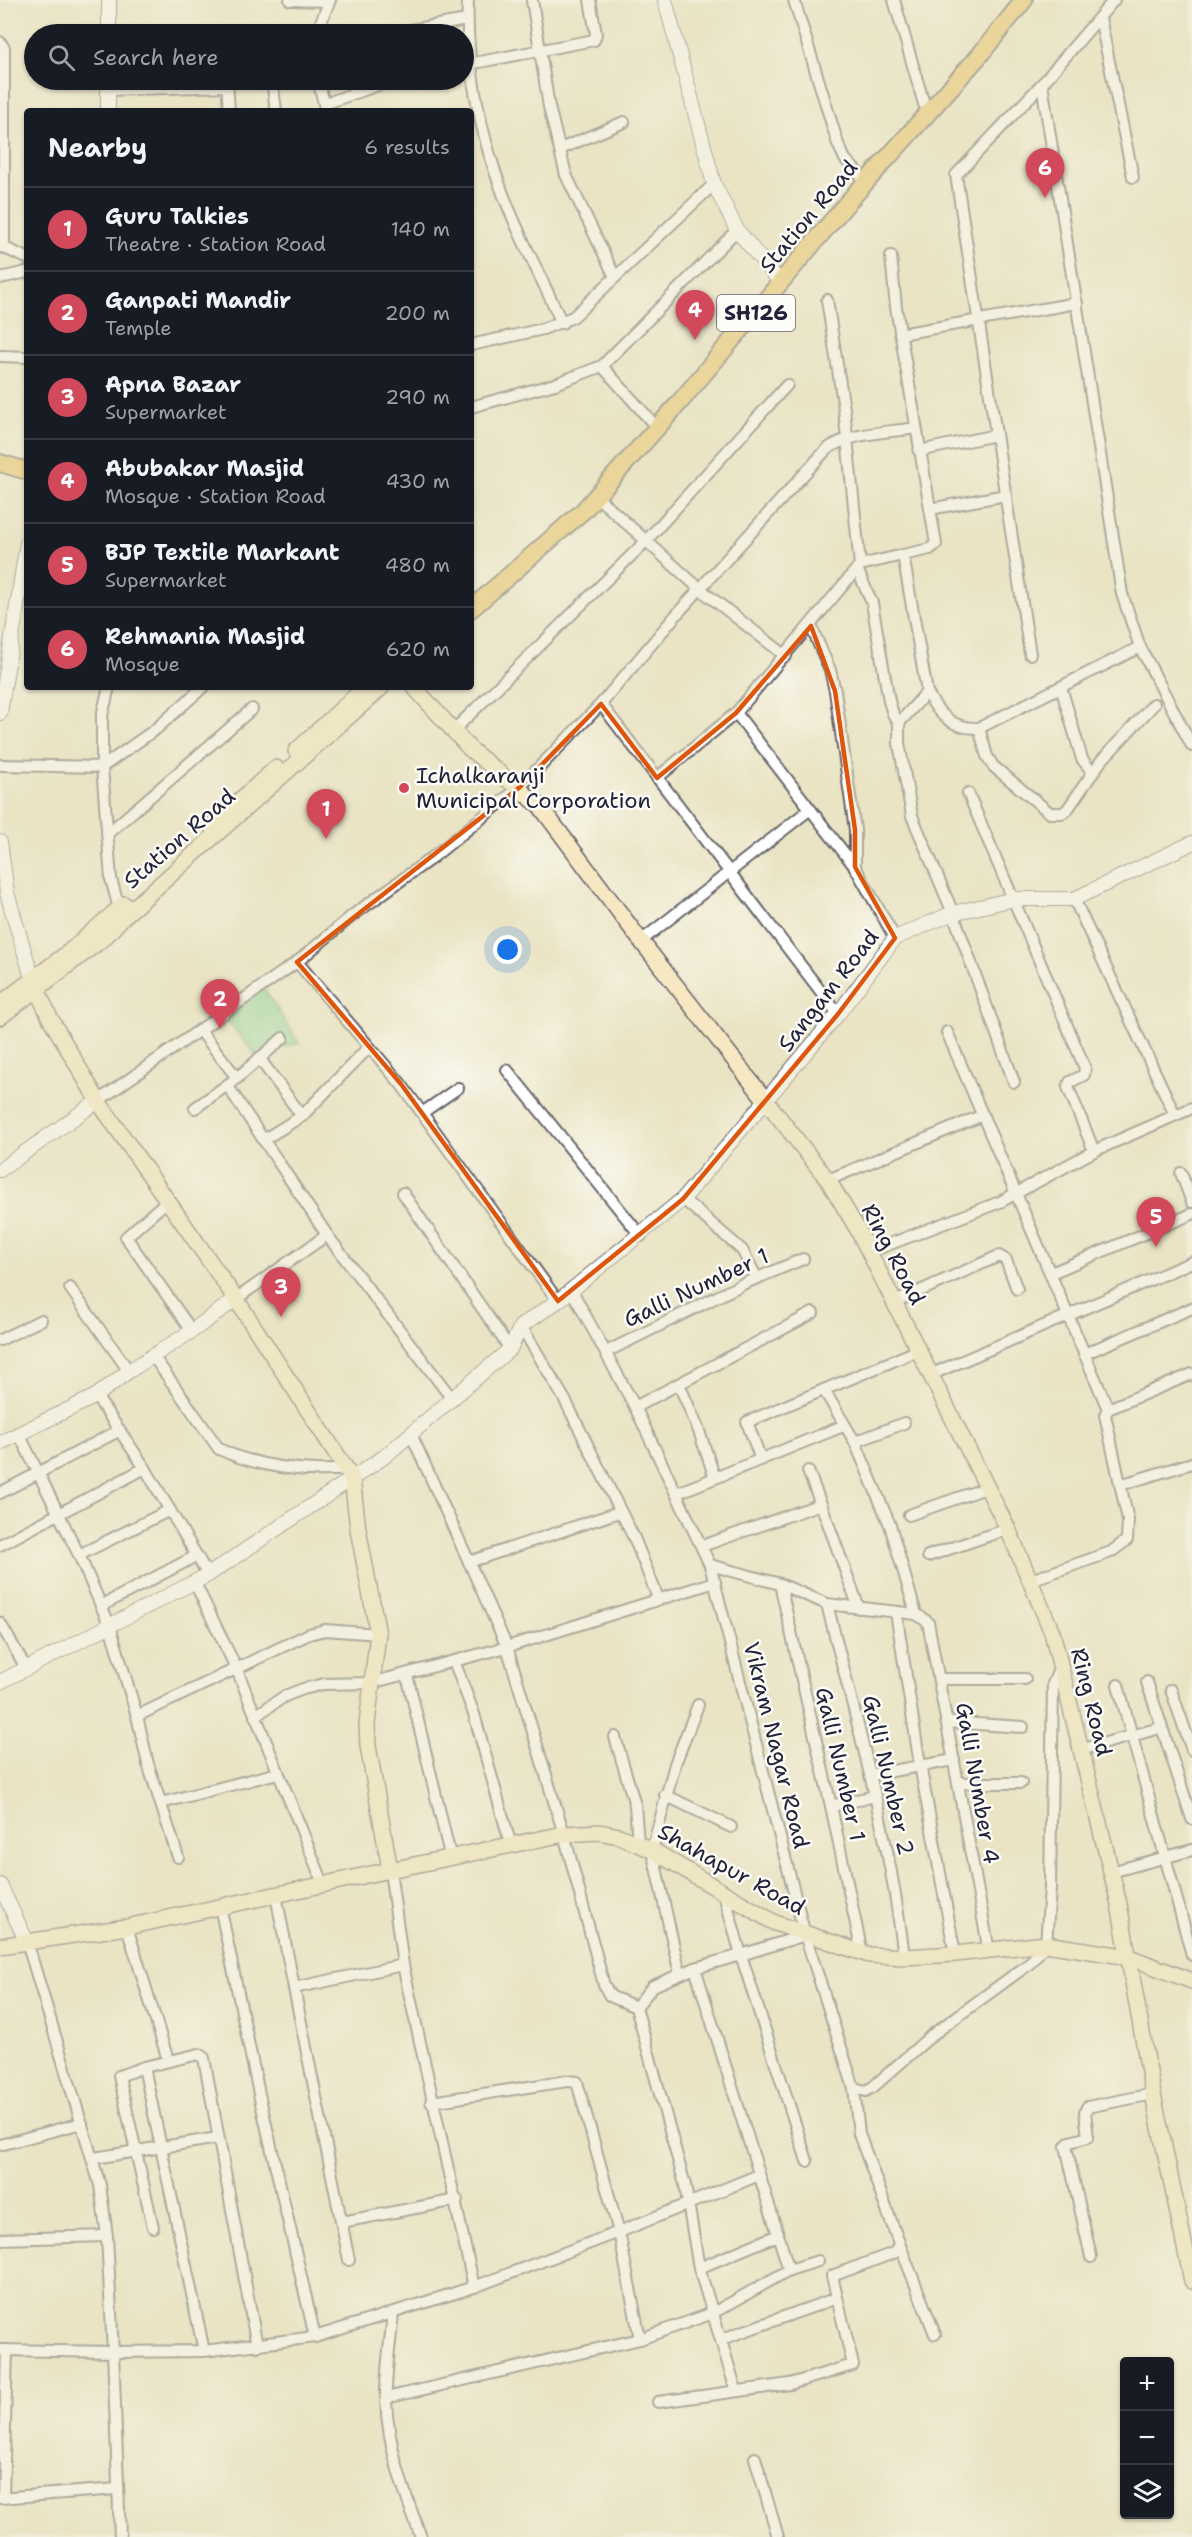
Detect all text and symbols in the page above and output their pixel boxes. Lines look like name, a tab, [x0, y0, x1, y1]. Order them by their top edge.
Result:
search box	[24, 24, 474, 90]
icon: search	[45, 41, 78, 74]
text: Search here	[93, 43, 219, 72]
text: Nearby	[48, 130, 147, 165]
text: 6 results	[364, 134, 450, 160]
pin: 6	[1026, 148, 1064, 198]
street label: Station Road	[753, 154, 864, 279]
text: Guru Talkies	[105, 202, 249, 231]
text: 1	[63, 216, 72, 242]
text: 140 m	[391, 216, 450, 242]
text: Theatre · Station Road	[105, 231, 326, 257]
text: Ganpati Mandir	[105, 286, 291, 315]
pin: 4	[676, 290, 714, 340]
road number: SH126	[717, 295, 795, 331]
text: 2	[61, 300, 75, 326]
text: 200 m	[385, 300, 450, 326]
text: Temple	[105, 315, 172, 341]
text: Apna Bazar	[105, 370, 241, 399]
text: 3	[61, 384, 75, 410]
text: 290 m	[385, 384, 450, 410]
text: Supermarket	[105, 399, 227, 425]
text: Abubakar Masjid	[105, 454, 304, 483]
text: 4	[61, 468, 75, 494]
text: 430 m	[386, 468, 450, 494]
text: Mosque · Station Road	[105, 483, 326, 509]
text: BJP Textile Markant	[105, 538, 339, 567]
text: 5	[61, 552, 74, 578]
text: 480 m	[385, 552, 450, 578]
text: Supermarket	[105, 567, 227, 593]
text: Rehmania Masjid	[105, 622, 305, 651]
text: 6	[61, 636, 75, 662]
text: 620 m	[386, 636, 450, 662]
text: Mosque	[105, 651, 180, 677]
place label: Ichalkaranji Municipal Corporation	[416, 761, 651, 815]
marker: Ichalkaranji Municipal Corporation	[397, 781, 411, 795]
street label: Station Road	[117, 782, 241, 895]
pin: 1	[306, 790, 346, 839]
street label: Sangam Road	[771, 923, 885, 1057]
your location	[493, 935, 522, 964]
pin: 2	[200, 980, 240, 1029]
pin: 5	[1136, 1198, 1176, 1247]
street label: Ring Road	[855, 1199, 932, 1310]
street label: Galli Number 1	[619, 1241, 774, 1334]
pin: 3	[262, 1268, 300, 1317]
street label: Vikram Nagar Road	[737, 1639, 816, 1851]
street label: Ring Road	[1064, 1645, 1119, 1759]
street label: Galli Number 1	[809, 1684, 872, 1844]
street label: Galli Number 2	[856, 1692, 921, 1858]
street label: Galli Number 4	[949, 1700, 1006, 1866]
street label: Shahapur Road	[653, 1817, 811, 1922]
map controls	[1120, 2357, 1174, 2519]
button: +	[1120, 2357, 1174, 2411]
button: −	[1120, 2411, 1174, 2465]
button: layers	[1120, 2465, 1174, 2519]

